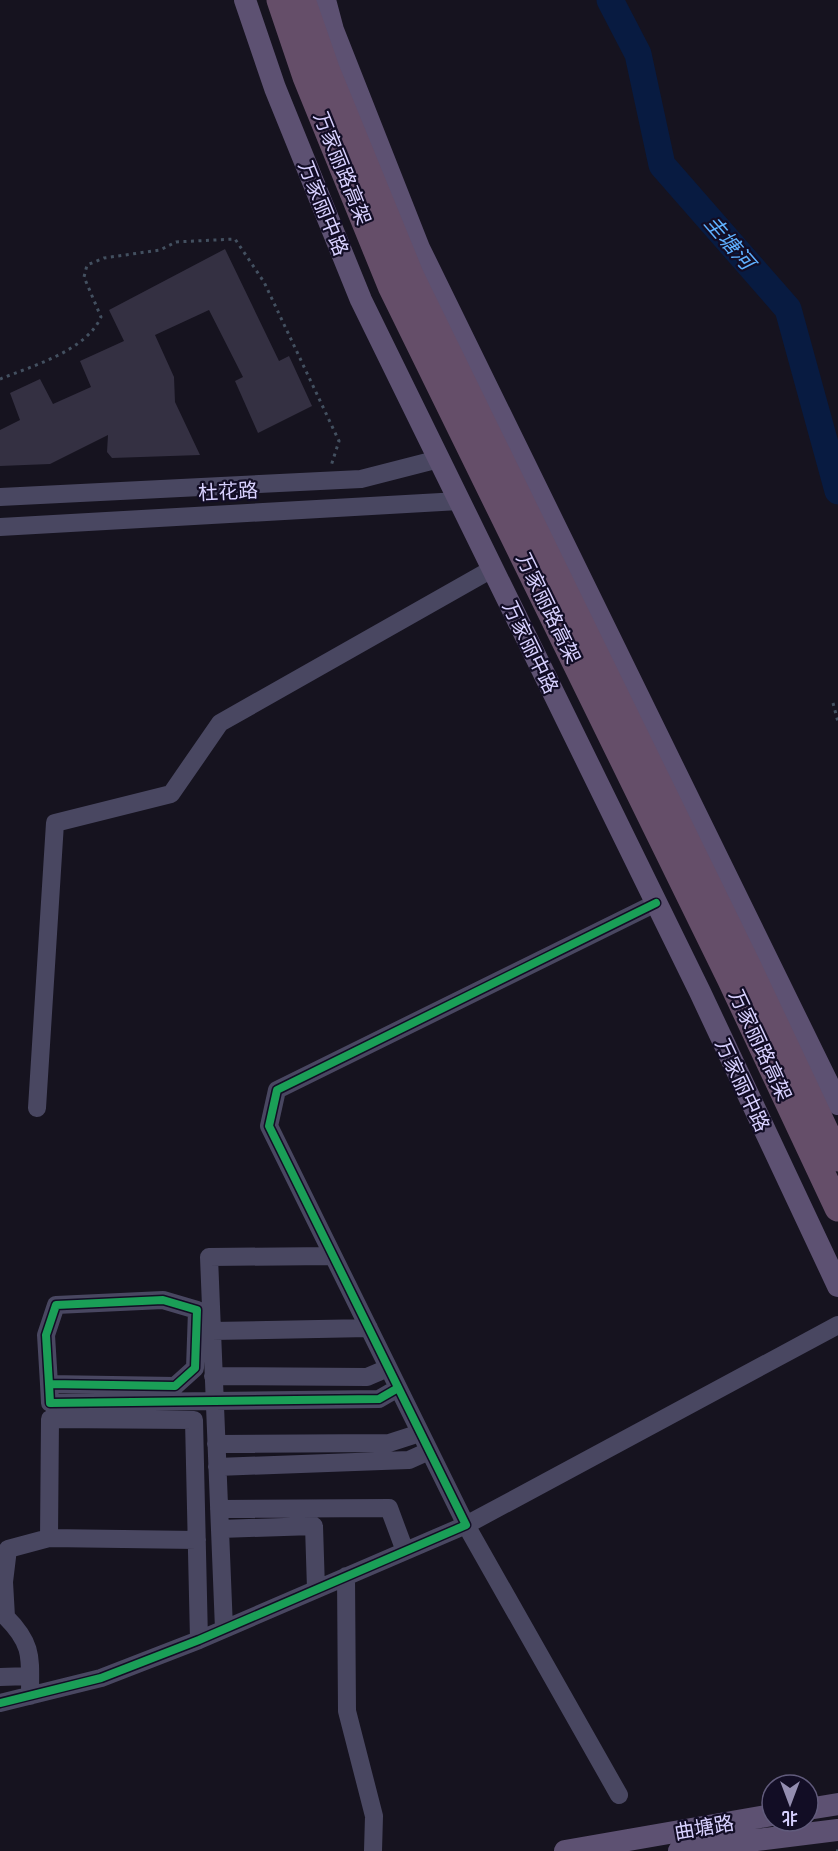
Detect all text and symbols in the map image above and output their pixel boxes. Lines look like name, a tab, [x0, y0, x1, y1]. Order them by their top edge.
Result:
street label: 万家丽路高架	[308, 107, 378, 229]
street label: 万家丽中路	[293, 157, 355, 259]
water label: 圭塘河	[699, 209, 764, 278]
street label: 杜花路	[197, 476, 259, 506]
street label: 万家丽路高架	[511, 548, 587, 668]
street label: 万家丽中路	[497, 596, 565, 698]
street label: 万家丽路高架	[723, 985, 799, 1105]
street label: 万家丽中路	[710, 1034, 776, 1136]
north arrow	[760, 1773, 820, 1833]
street label: 曲塘路	[672, 1808, 736, 1846]
text: 北	[782, 1808, 798, 1828]

